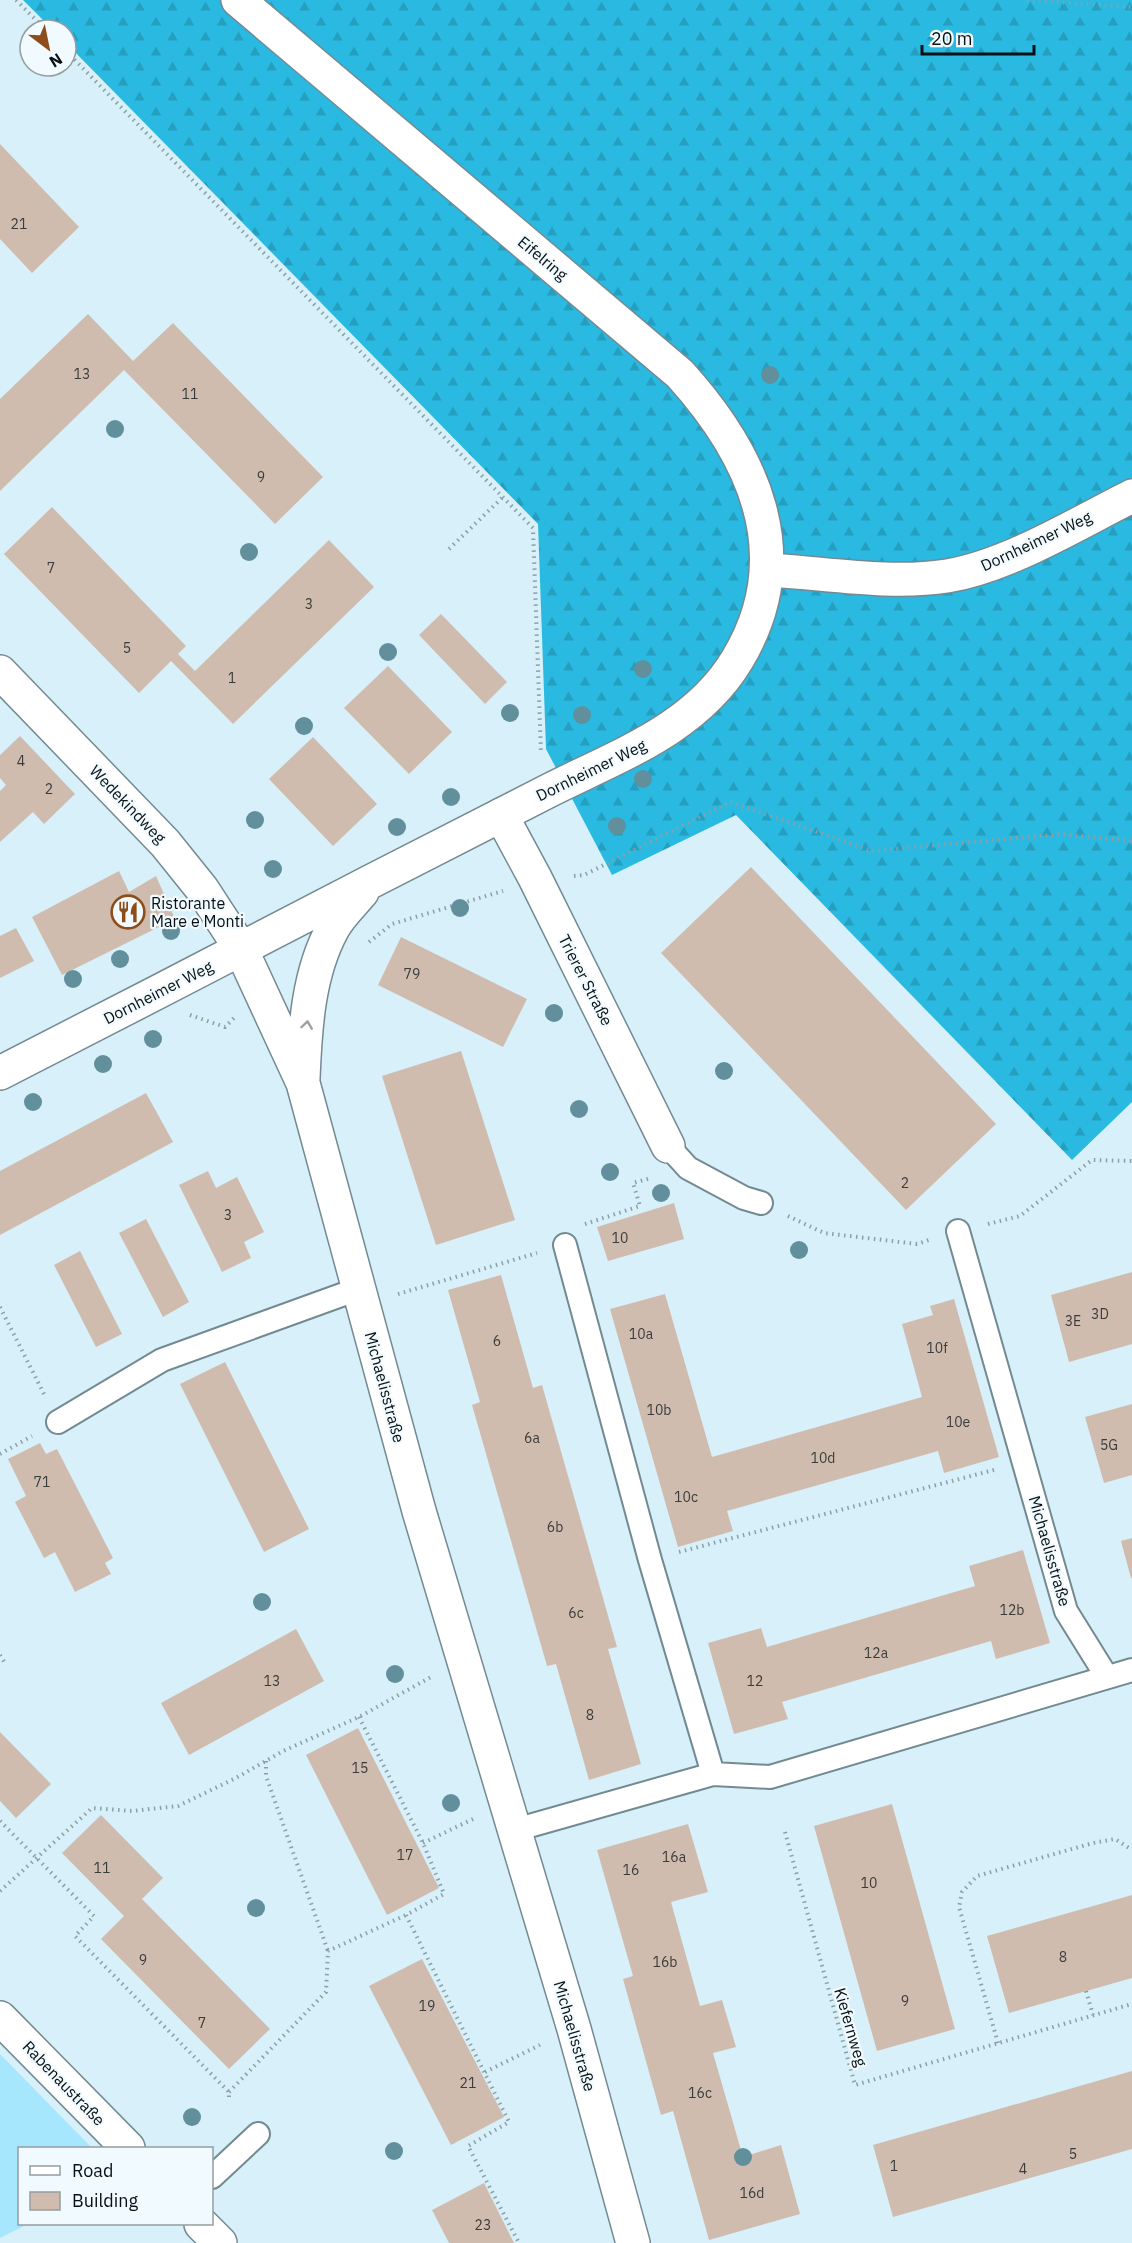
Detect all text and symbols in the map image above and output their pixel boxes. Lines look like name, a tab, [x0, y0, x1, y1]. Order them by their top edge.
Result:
north arrow	[18, 18, 78, 78]
scale bar	[922, 18, 1034, 56]
text: 20 m	[931, 27, 973, 50]
text: N	[46, 49, 66, 72]
house number: 21	[11, 215, 27, 233]
street label: Eifelring	[514, 231, 572, 285]
house number: 13	[74, 365, 90, 383]
house number: 11	[182, 385, 198, 403]
house number: 9	[257, 468, 265, 486]
street label: Dornheimer Weg	[977, 506, 1095, 575]
house number: 7	[47, 559, 55, 577]
house number: 3	[305, 595, 313, 613]
house number: 5	[123, 639, 131, 657]
house number: 1	[228, 669, 236, 687]
street label: Dornheimer Weg	[533, 734, 650, 805]
house number: 4	[17, 752, 25, 770]
street label: Wedekindweg	[86, 761, 171, 848]
house number: 2	[45, 780, 53, 798]
place label: Ristorante Mare e Monti	[151, 893, 244, 931]
restaurant icon: Ristorante Mare e Monti	[110, 894, 146, 930]
street label: Trierer Straße	[554, 931, 618, 1029]
street label: Dornheimer Weg	[100, 956, 217, 1028]
house number: 79	[404, 965, 420, 983]
one-way arrow	[300, 1020, 313, 1030]
house number: 2	[901, 1174, 909, 1192]
house number: 3	[224, 1206, 232, 1224]
house number: 10	[612, 1229, 628, 1247]
house number: 3D	[1091, 1305, 1109, 1323]
house number: 3E	[1065, 1312, 1081, 1330]
house number: 10a	[629, 1325, 654, 1343]
street label: Michaelisstraße	[361, 1329, 409, 1445]
house number: 6	[493, 1332, 501, 1350]
house number: 10f	[926, 1339, 948, 1357]
house number: 10b	[647, 1401, 671, 1419]
house number: 10e	[946, 1413, 971, 1431]
house number: 6a	[524, 1429, 540, 1447]
house number: 5G	[1100, 1436, 1118, 1454]
house number: 10d	[811, 1449, 835, 1467]
house number: 71	[34, 1473, 50, 1491]
house number: 10c	[674, 1488, 698, 1506]
street label: Michaelisstraße	[1025, 1493, 1075, 1609]
house number: 6b	[547, 1518, 563, 1536]
house number: 12b	[1000, 1601, 1024, 1619]
house number: 6c	[568, 1604, 584, 1622]
house number: 12a	[864, 1644, 889, 1662]
house number: 13	[264, 1672, 280, 1690]
house number: 12	[747, 1672, 763, 1690]
house number: 8	[586, 1706, 594, 1724]
house number: 15	[352, 1759, 368, 1777]
house number: 17	[397, 1846, 413, 1864]
house number: 16a	[662, 1848, 687, 1866]
house number: 11	[94, 1859, 110, 1877]
house number: 16	[623, 1861, 639, 1879]
house number: 10	[861, 1874, 877, 1892]
house number: 8	[1059, 1948, 1067, 1966]
house number: 9	[139, 1951, 147, 1969]
house number: 16b	[653, 1953, 677, 1971]
street label: Michaelisstraße	[550, 1978, 600, 2094]
street label: Kiefernweg	[830, 1985, 872, 2069]
house number: 9	[901, 1992, 909, 2010]
house number: 19	[419, 1997, 435, 2015]
house number: 7	[198, 2014, 206, 2032]
street label: Rabenaustraße	[19, 2036, 110, 2130]
house number: 21	[460, 2074, 476, 2092]
house number: 16c	[688, 2084, 712, 2102]
house number: 5	[1069, 2145, 1077, 2163]
legend	[18, 2147, 213, 2225]
house number: 1	[890, 2157, 898, 2175]
text: Road	[72, 2159, 113, 2182]
house number: 4	[1019, 2160, 1027, 2178]
house number: 16d	[740, 2184, 764, 2202]
text: Building	[72, 2189, 139, 2212]
house number: 23	[475, 2216, 491, 2234]

